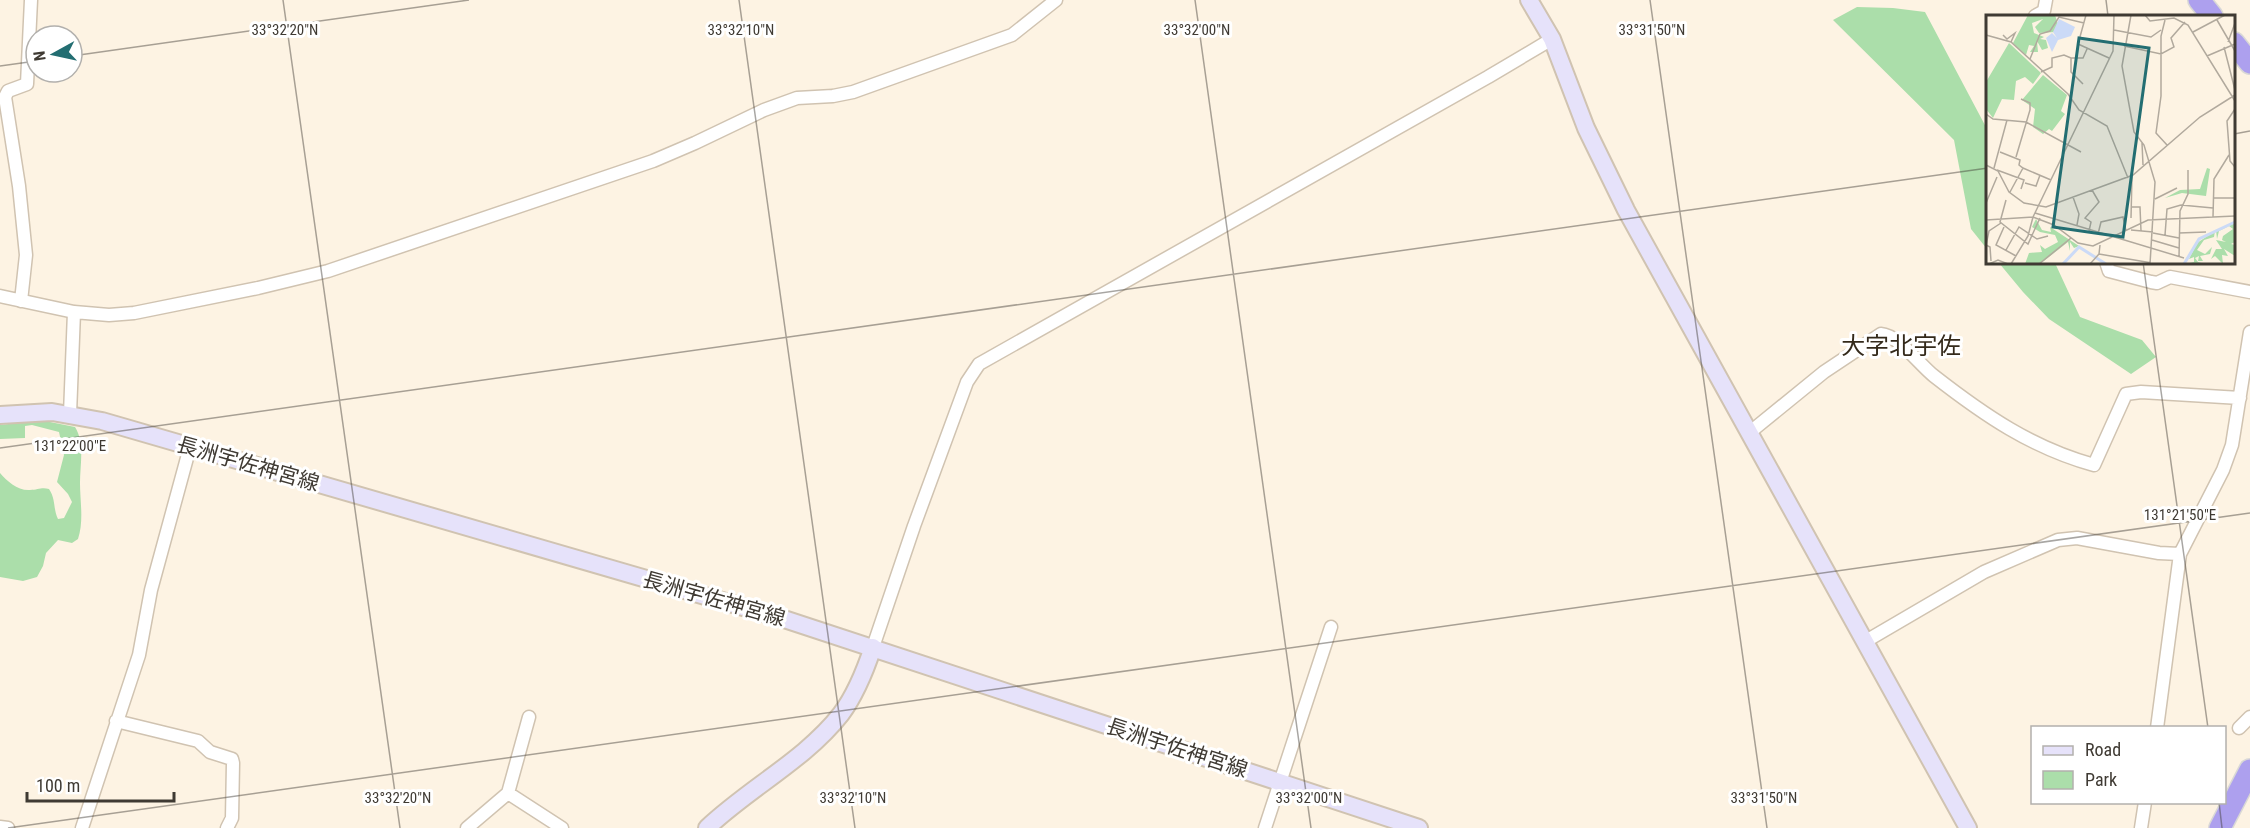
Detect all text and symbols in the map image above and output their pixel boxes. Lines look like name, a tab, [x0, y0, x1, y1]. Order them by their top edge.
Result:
inset map	[1986, 15, 2235, 264]
text: 33°32'20"N	[252, 21, 318, 39]
text: 33°32'10"N	[708, 21, 774, 39]
text: 33°32'00"N	[1164, 21, 1230, 39]
text: 33°31'50"N	[1619, 21, 1685, 39]
north arrow	[24, 24, 84, 84]
text: N	[30, 50, 50, 62]
district label: 大字北宇佐	[1841, 332, 1961, 360]
street label: 長洲宇佐神宮線	[174, 432, 322, 496]
text: 131°22'00"E	[34, 437, 106, 455]
text: 131°21'50"E	[2144, 506, 2216, 524]
street label: 長洲宇佐神宮線	[640, 567, 788, 631]
street label: 長洲宇佐神宮線	[1103, 714, 1251, 782]
legend	[2031, 726, 2226, 804]
text: Road	[2085, 739, 2121, 760]
scale bar	[27, 765, 174, 803]
text: Park	[2085, 769, 2117, 790]
text: 100 m	[36, 775, 80, 796]
text: 33°32'20"N	[365, 789, 431, 807]
text: 33°32'10"N	[820, 789, 886, 807]
text: 33°32'00"N	[1276, 789, 1342, 807]
text: 33°31'50"N	[1731, 789, 1797, 807]

